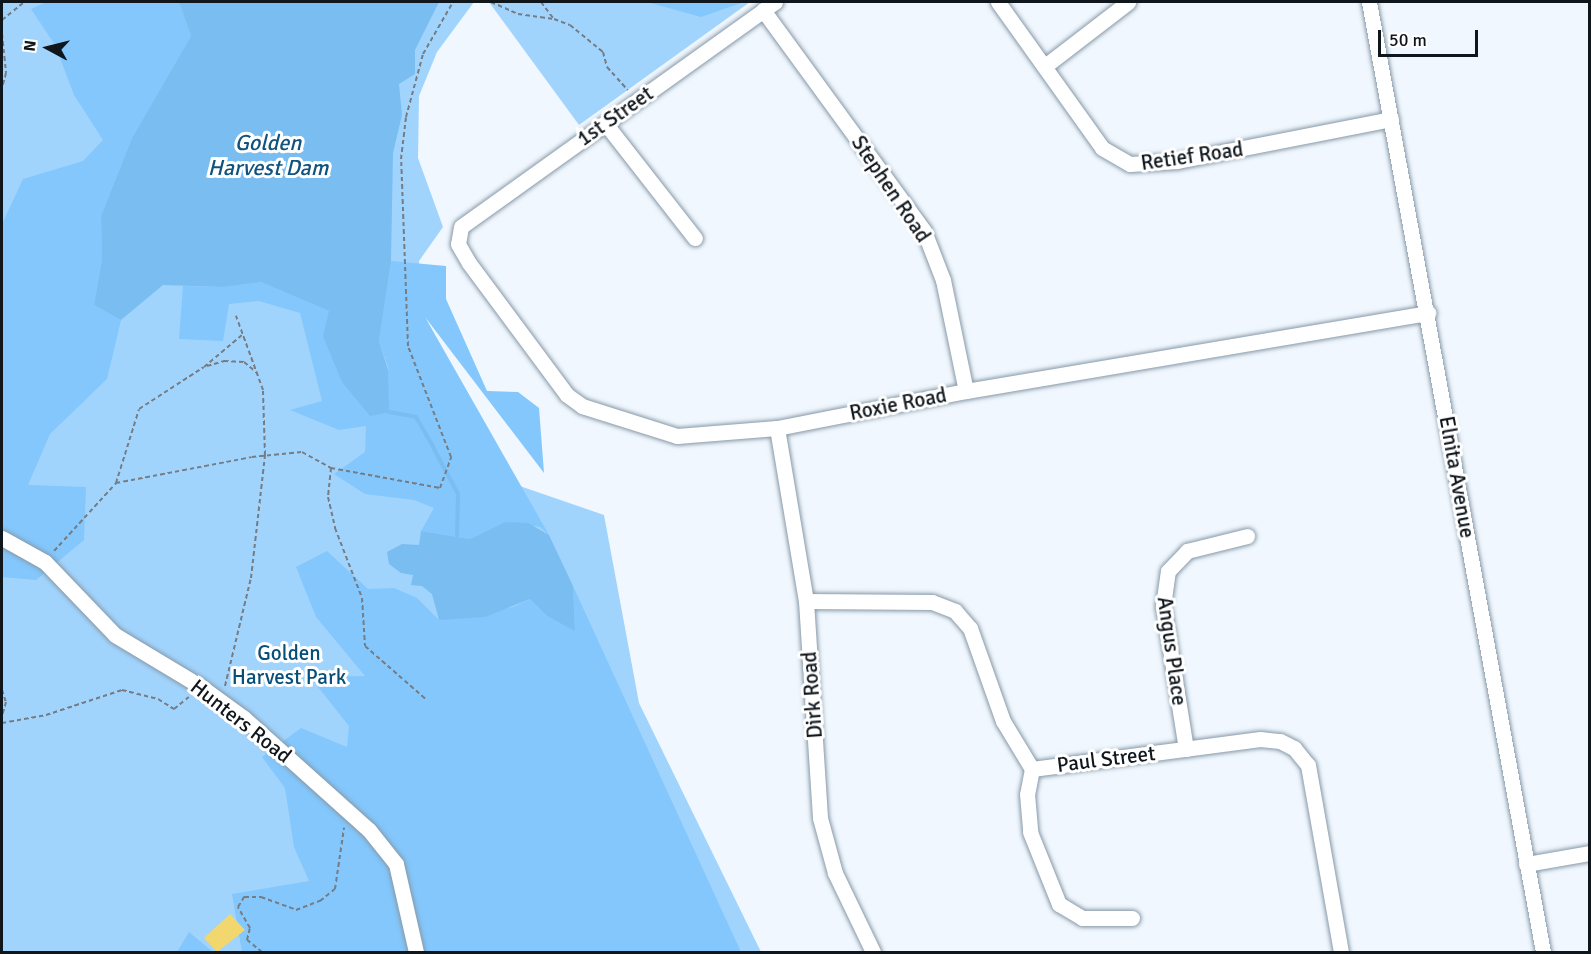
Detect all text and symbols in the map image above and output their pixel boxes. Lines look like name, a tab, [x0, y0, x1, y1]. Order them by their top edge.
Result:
north arrow	[18, 18, 78, 78]
scale bar	[1381, 18, 1482, 56]
text: 50 m	[1389, 29, 1427, 51]
text: N	[20, 39, 41, 53]
street label: 1st Street	[572, 81, 658, 151]
water label: Golden Harvest Dam	[208, 129, 328, 180]
street label: Stephen Road	[846, 131, 936, 247]
street label: Retief Road	[1139, 136, 1245, 176]
street label: Roxie Road	[847, 382, 949, 426]
street label: Elnita Avenue	[1434, 414, 1480, 540]
street label: Angus Place	[1152, 595, 1192, 707]
park label: Golden Harvest Park	[232, 640, 346, 690]
street label: Dirk Road	[796, 651, 828, 739]
street label: Hunters Road	[185, 674, 297, 768]
street label: Paul Street	[1055, 740, 1157, 778]

